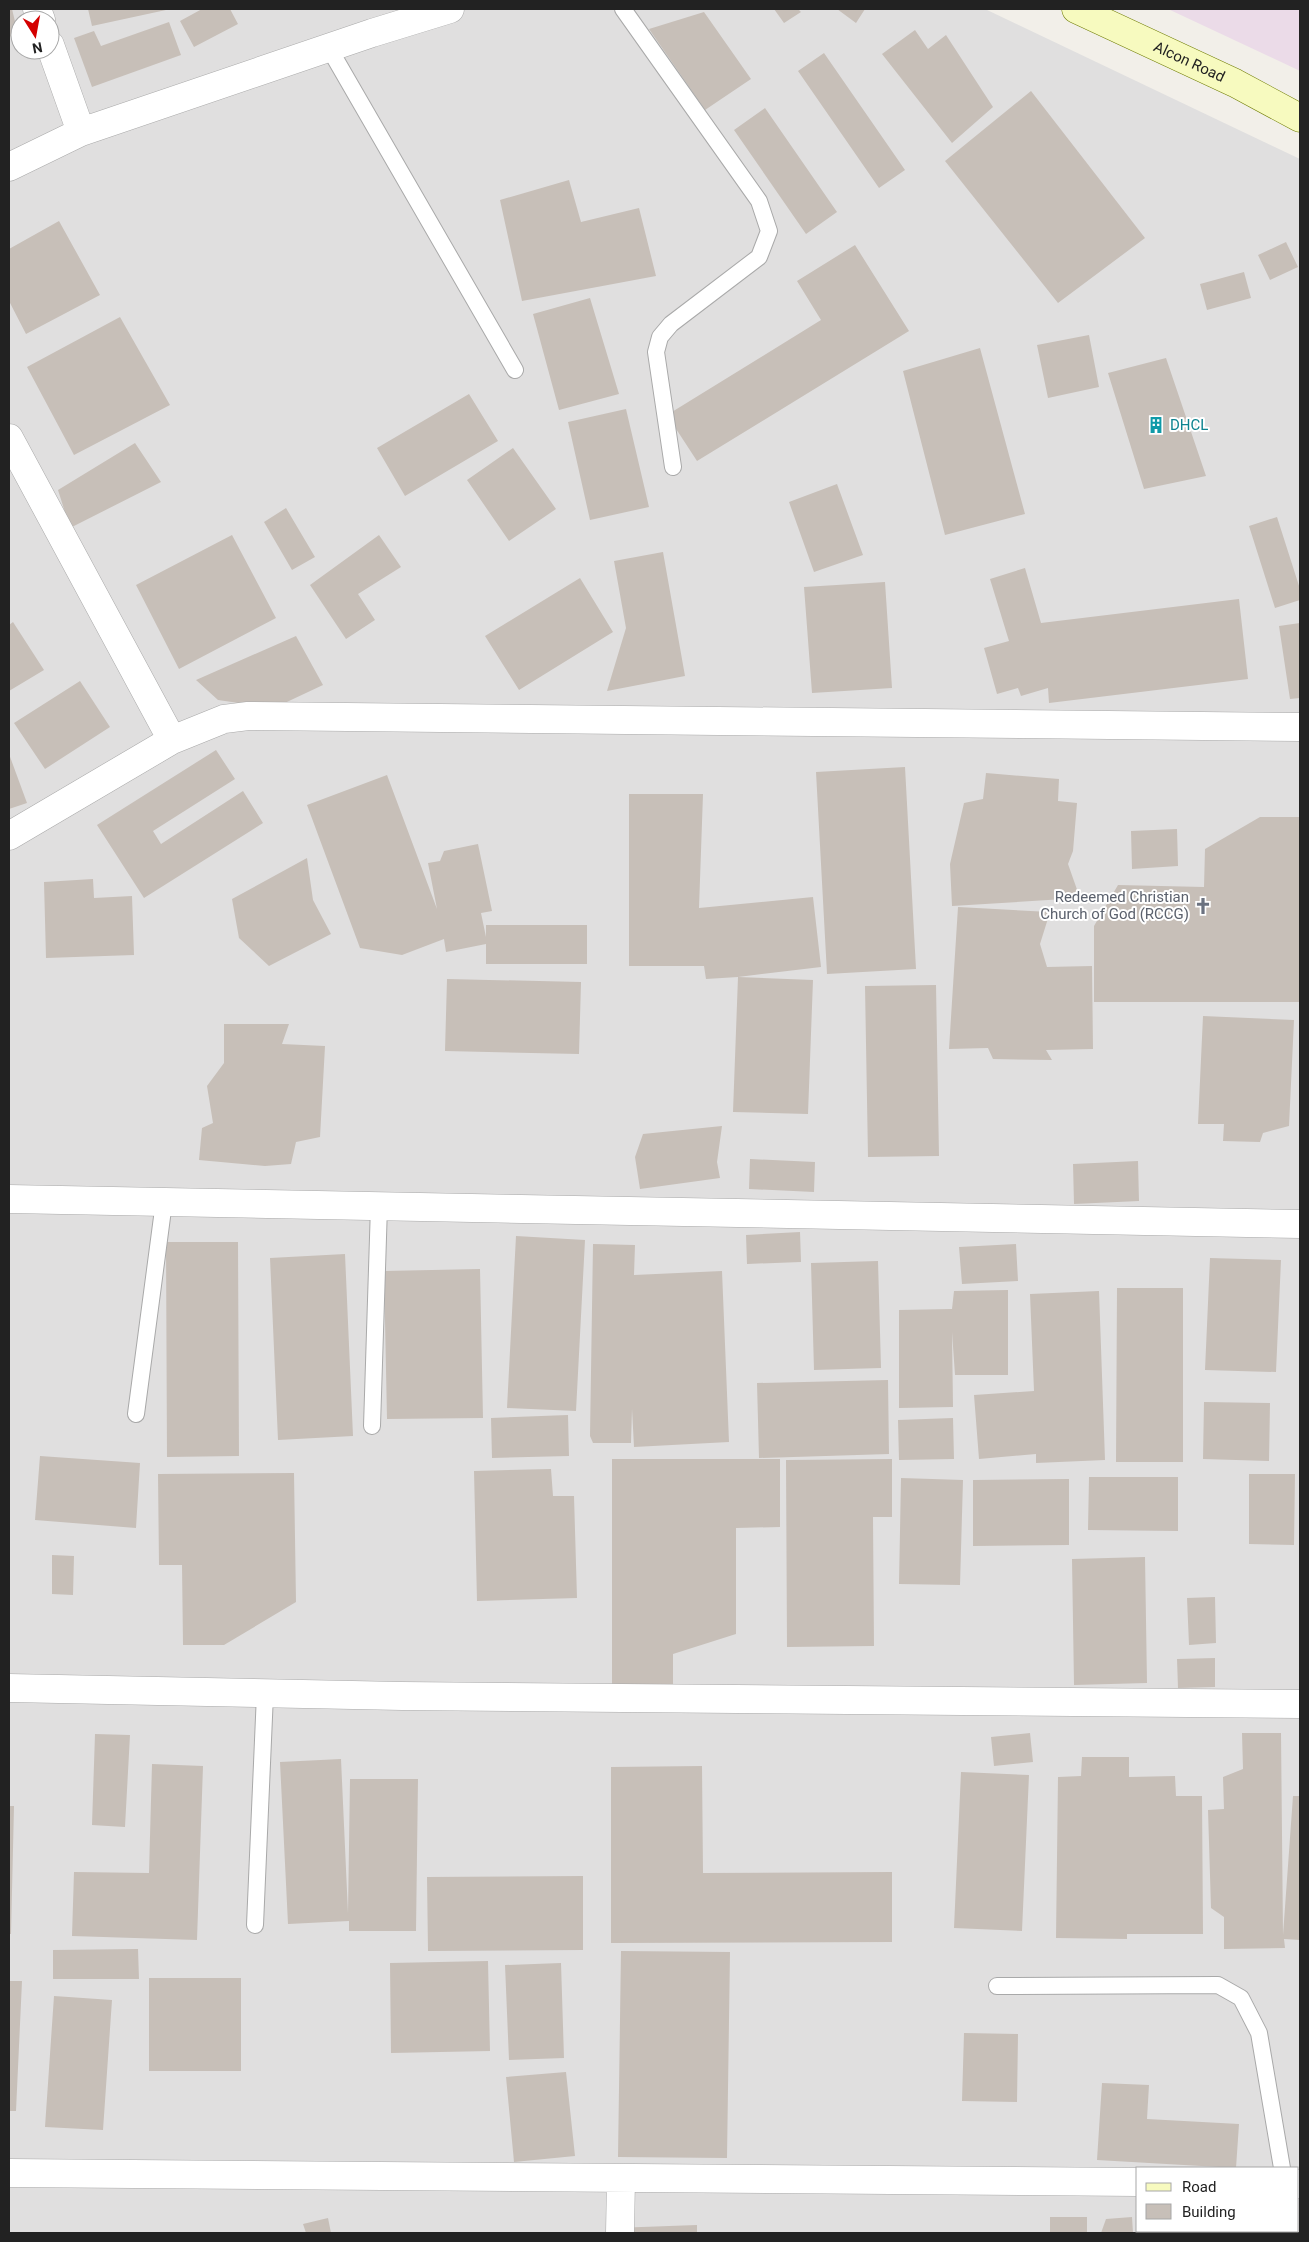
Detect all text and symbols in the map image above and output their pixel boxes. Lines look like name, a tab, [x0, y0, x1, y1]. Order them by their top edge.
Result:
north arrow	[10, 10, 60, 60]
street label: Alcon Road	[1151, 37, 1228, 86]
text: N	[31, 39, 44, 57]
building icon: DHCL	[1146, 415, 1166, 435]
place label: DHCL	[1170, 416, 1208, 434]
place label: Redeemed Christian Church of God (RCCG)	[1040, 888, 1189, 923]
church icon: Redeemed Christian Church of God (RCCG)	[1193, 896, 1213, 916]
legend	[1136, 2167, 1299, 2232]
text: Road	[1182, 2178, 1216, 2196]
text: Building	[1182, 2203, 1236, 2221]

